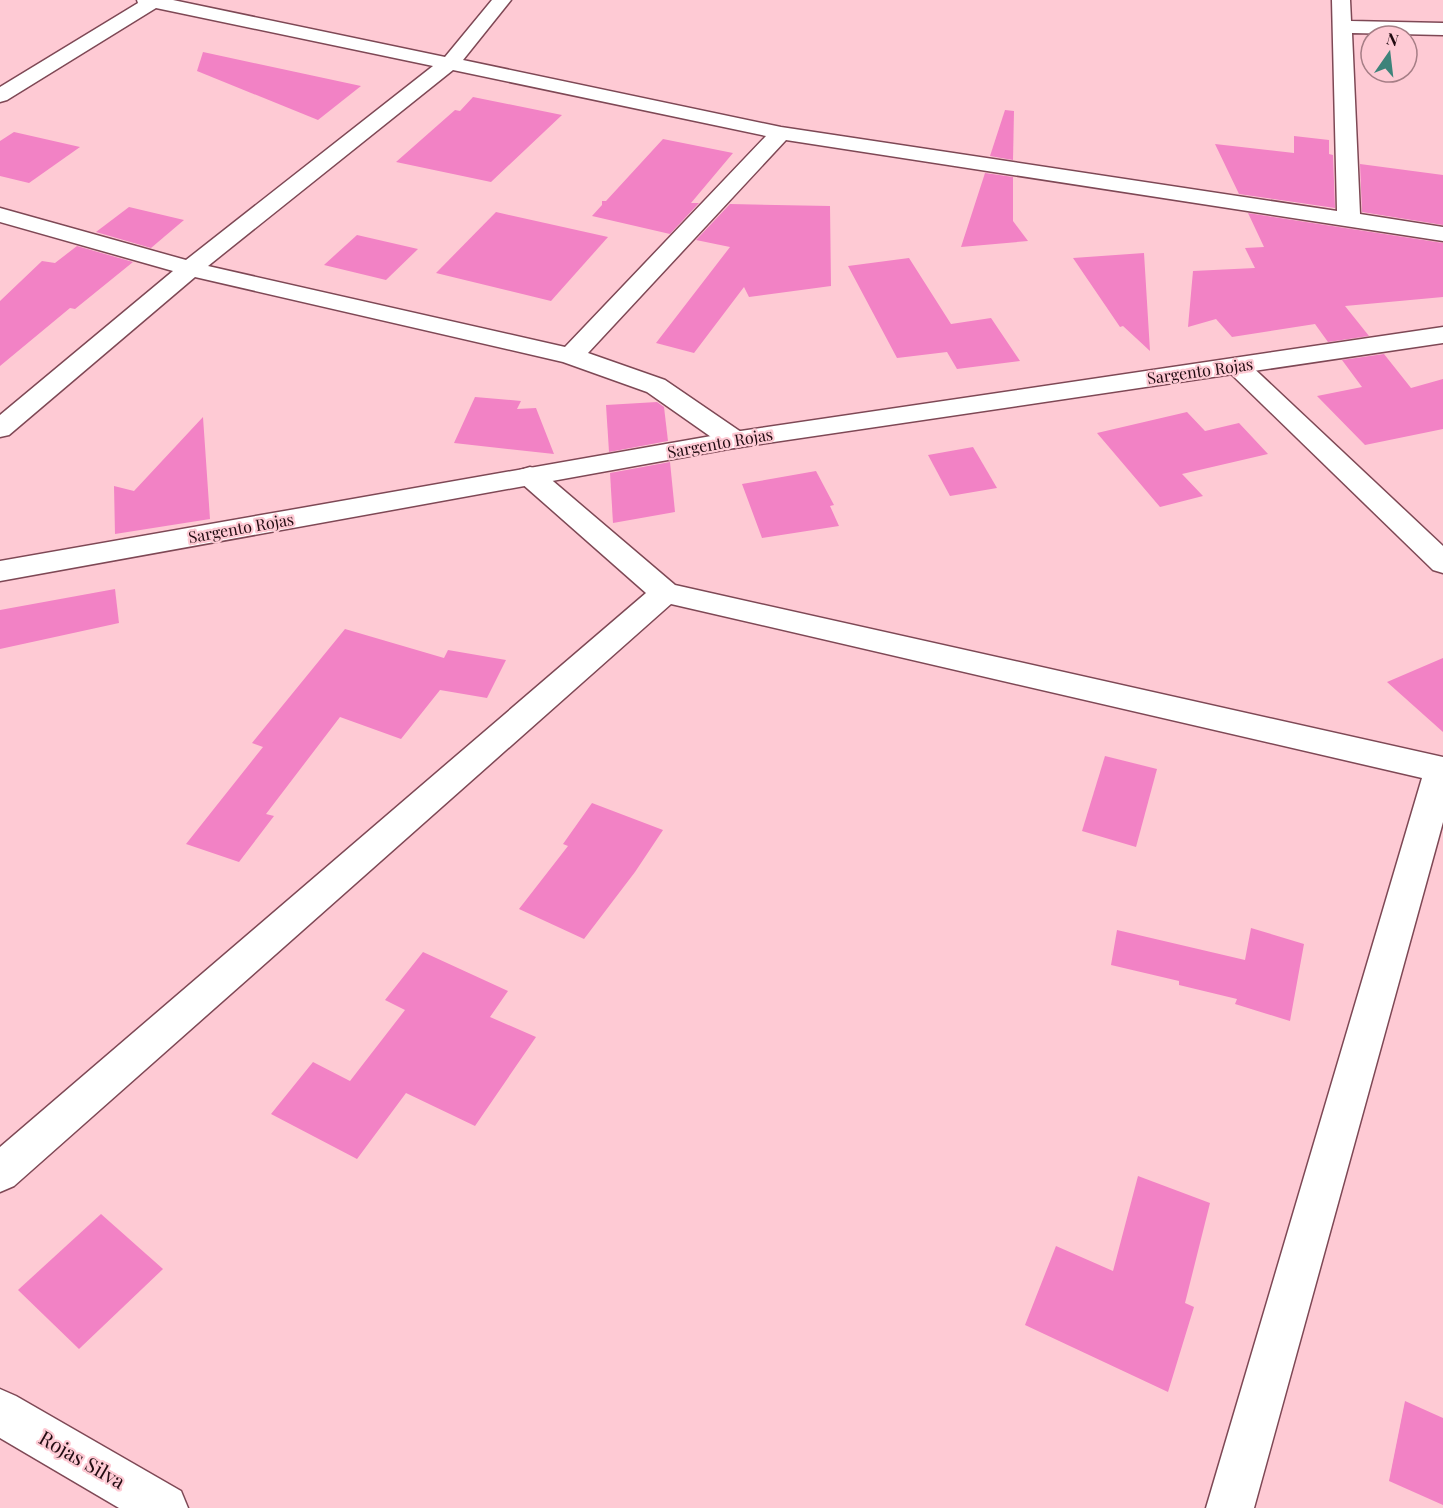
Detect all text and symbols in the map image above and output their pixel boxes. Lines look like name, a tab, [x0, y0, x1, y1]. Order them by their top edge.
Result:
north arrow	[1359, 24, 1419, 84]
text: N	[1385, 27, 1401, 51]
street label: Sargento Rojas	[1146, 353, 1254, 388]
street label: Sargento Rojas	[666, 423, 774, 462]
street label: Sargento Rojas	[187, 508, 295, 547]
street label: Rojas Silva	[35, 1423, 131, 1494]

